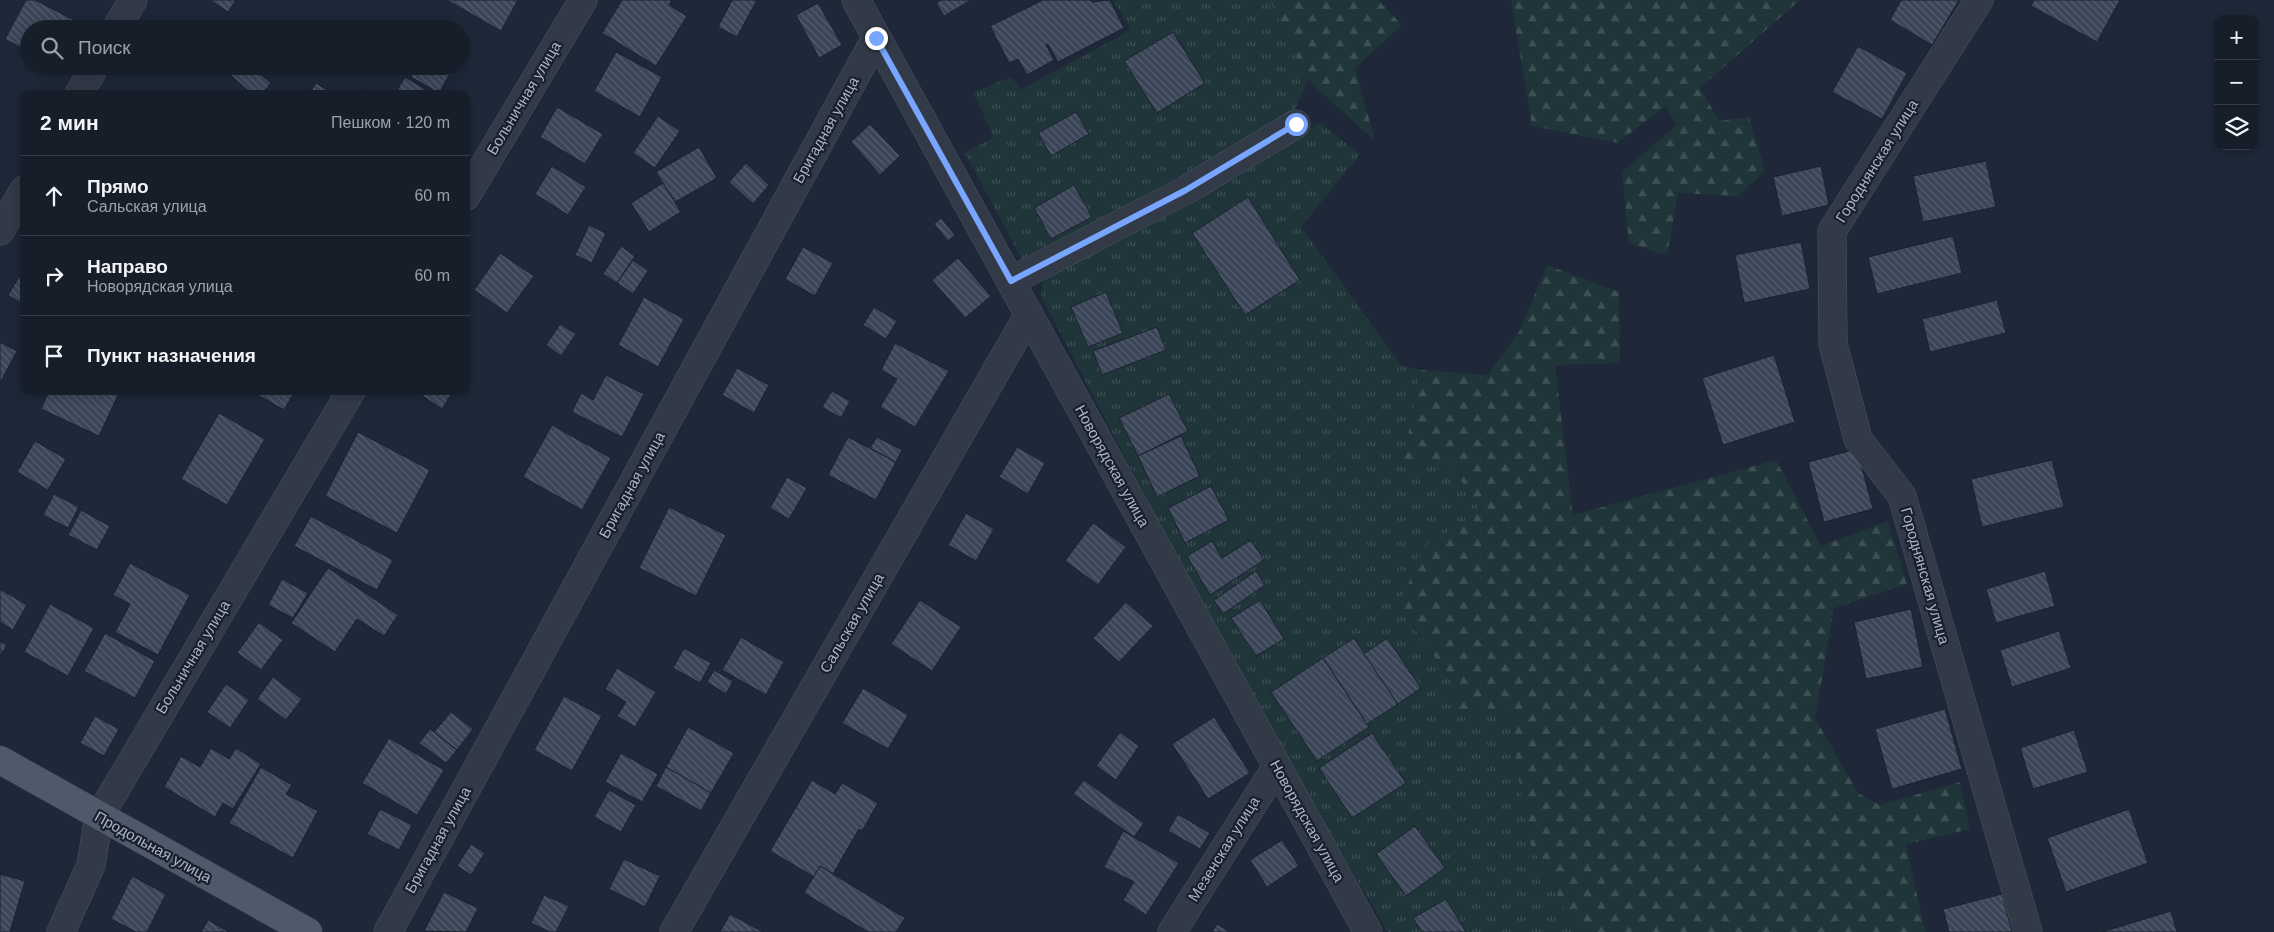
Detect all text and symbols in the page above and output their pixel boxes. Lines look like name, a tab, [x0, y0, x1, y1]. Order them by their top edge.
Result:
map controls	[2214, 15, 2259, 150]
button: +	[2214, 15, 2259, 60]
search box	[20, 20, 470, 75]
route end	[865, 27, 888, 50]
icon: search	[38, 34, 66, 62]
text: Поиск	[78, 37, 131, 58]
street label: Больничная улица	[483, 37, 564, 157]
button: −	[2214, 60, 2259, 105]
street label: Бригадная улица	[789, 73, 862, 186]
street label: Городнянская улица	[1832, 96, 1922, 225]
button: layers	[2214, 105, 2259, 150]
text: 2 мин	[40, 111, 99, 134]
route start	[1285, 113, 1308, 136]
text: Пешком · 120 m	[331, 114, 450, 131]
text: Прямо	[87, 176, 149, 197]
icon: ahead	[40, 182, 68, 210]
text: 60 m	[414, 187, 450, 204]
text: Сальская улица	[87, 198, 207, 215]
text: Направо	[87, 256, 168, 277]
icon: right	[40, 262, 68, 290]
text: 60 m	[414, 267, 450, 284]
text: Новорядская улица	[87, 278, 233, 295]
icon: arrive	[40, 342, 68, 370]
text: Пункт назначения	[87, 345, 256, 366]
street label: Новорядская улица	[1072, 402, 1153, 530]
street label: Бригадная улица	[595, 428, 668, 541]
street label: Городнянская улица	[1898, 505, 1953, 647]
street label: Сальская улица	[816, 569, 887, 676]
street label: Больничная улица	[152, 596, 233, 716]
street label: Новорядская улица	[1267, 757, 1348, 885]
street label: Бригадная улица	[401, 783, 474, 896]
street label: Мезенская улица	[1184, 793, 1263, 904]
street label: Продольная улица	[92, 807, 215, 886]

